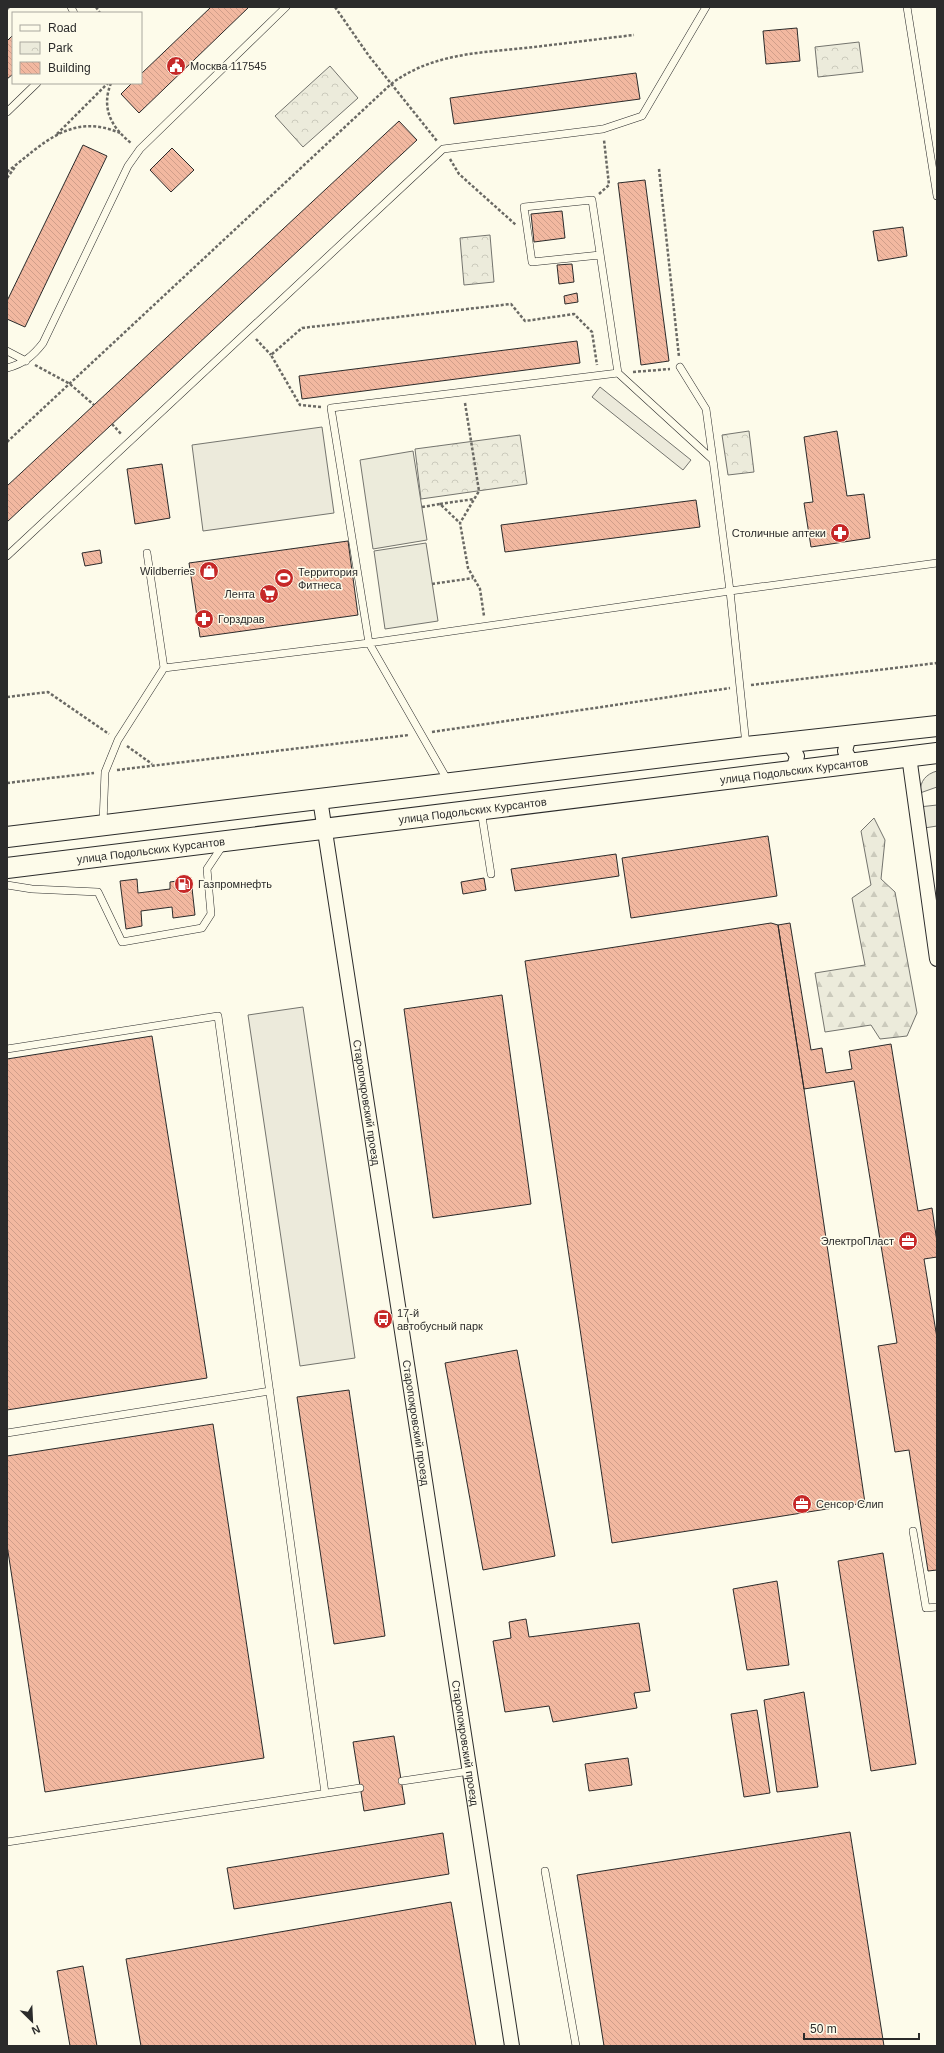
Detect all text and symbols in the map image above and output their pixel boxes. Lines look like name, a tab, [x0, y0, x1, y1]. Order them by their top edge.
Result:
legend	[12, 12, 142, 84]
text: Road	[48, 21, 77, 35]
text: Park	[48, 41, 74, 55]
public building icon: Москва 117545	[165, 55, 187, 77]
place label: Москва 117545	[190, 60, 267, 72]
text: Building	[48, 61, 91, 75]
pharmacy icon: Столичные аптеки	[829, 522, 851, 544]
place label: Столичные аптеки	[732, 527, 826, 539]
shop icon: Wildberries	[198, 560, 220, 582]
place label: Wildberries	[140, 565, 195, 577]
place label: Территория Фитнеса	[298, 566, 358, 591]
sports icon: Территория Фитнеса	[273, 567, 295, 589]
supermarket icon: Лента	[258, 583, 280, 605]
place label: Лента	[225, 588, 256, 600]
pharmacy icon: Горздрав	[193, 608, 215, 630]
place label: Горздрав	[218, 613, 265, 625]
street label: улица Подольских Курсантов	[719, 756, 869, 786]
street label: улица Подольских Курсантов	[398, 795, 547, 826]
street label: улица Подольских Курсантов	[76, 835, 226, 865]
fuel station icon: Газпромнефть	[173, 873, 195, 895]
place label: Газпромнефть	[198, 878, 272, 890]
street label: Старопокровский проезд	[351, 1039, 382, 1167]
office icon: ЭлектроПласт	[897, 1230, 919, 1252]
place label: ЭлектроПласт	[821, 1235, 894, 1247]
place label: 17-й автобусный парк	[397, 1307, 483, 1332]
bus stop icon: 17-й автобусный парк	[372, 1308, 394, 1330]
street label: Старопокровский проезд	[400, 1359, 432, 1487]
office icon: Сенсор Слип	[791, 1493, 813, 1515]
place label: Сенсор Слип	[816, 1498, 884, 1510]
street label: Старопокровский проезд	[450, 1679, 481, 1807]
north arrow	[12, 2001, 52, 2041]
scale bar	[804, 2015, 919, 2041]
text: 50 m	[810, 2022, 837, 2036]
text: N	[30, 2023, 42, 2037]

